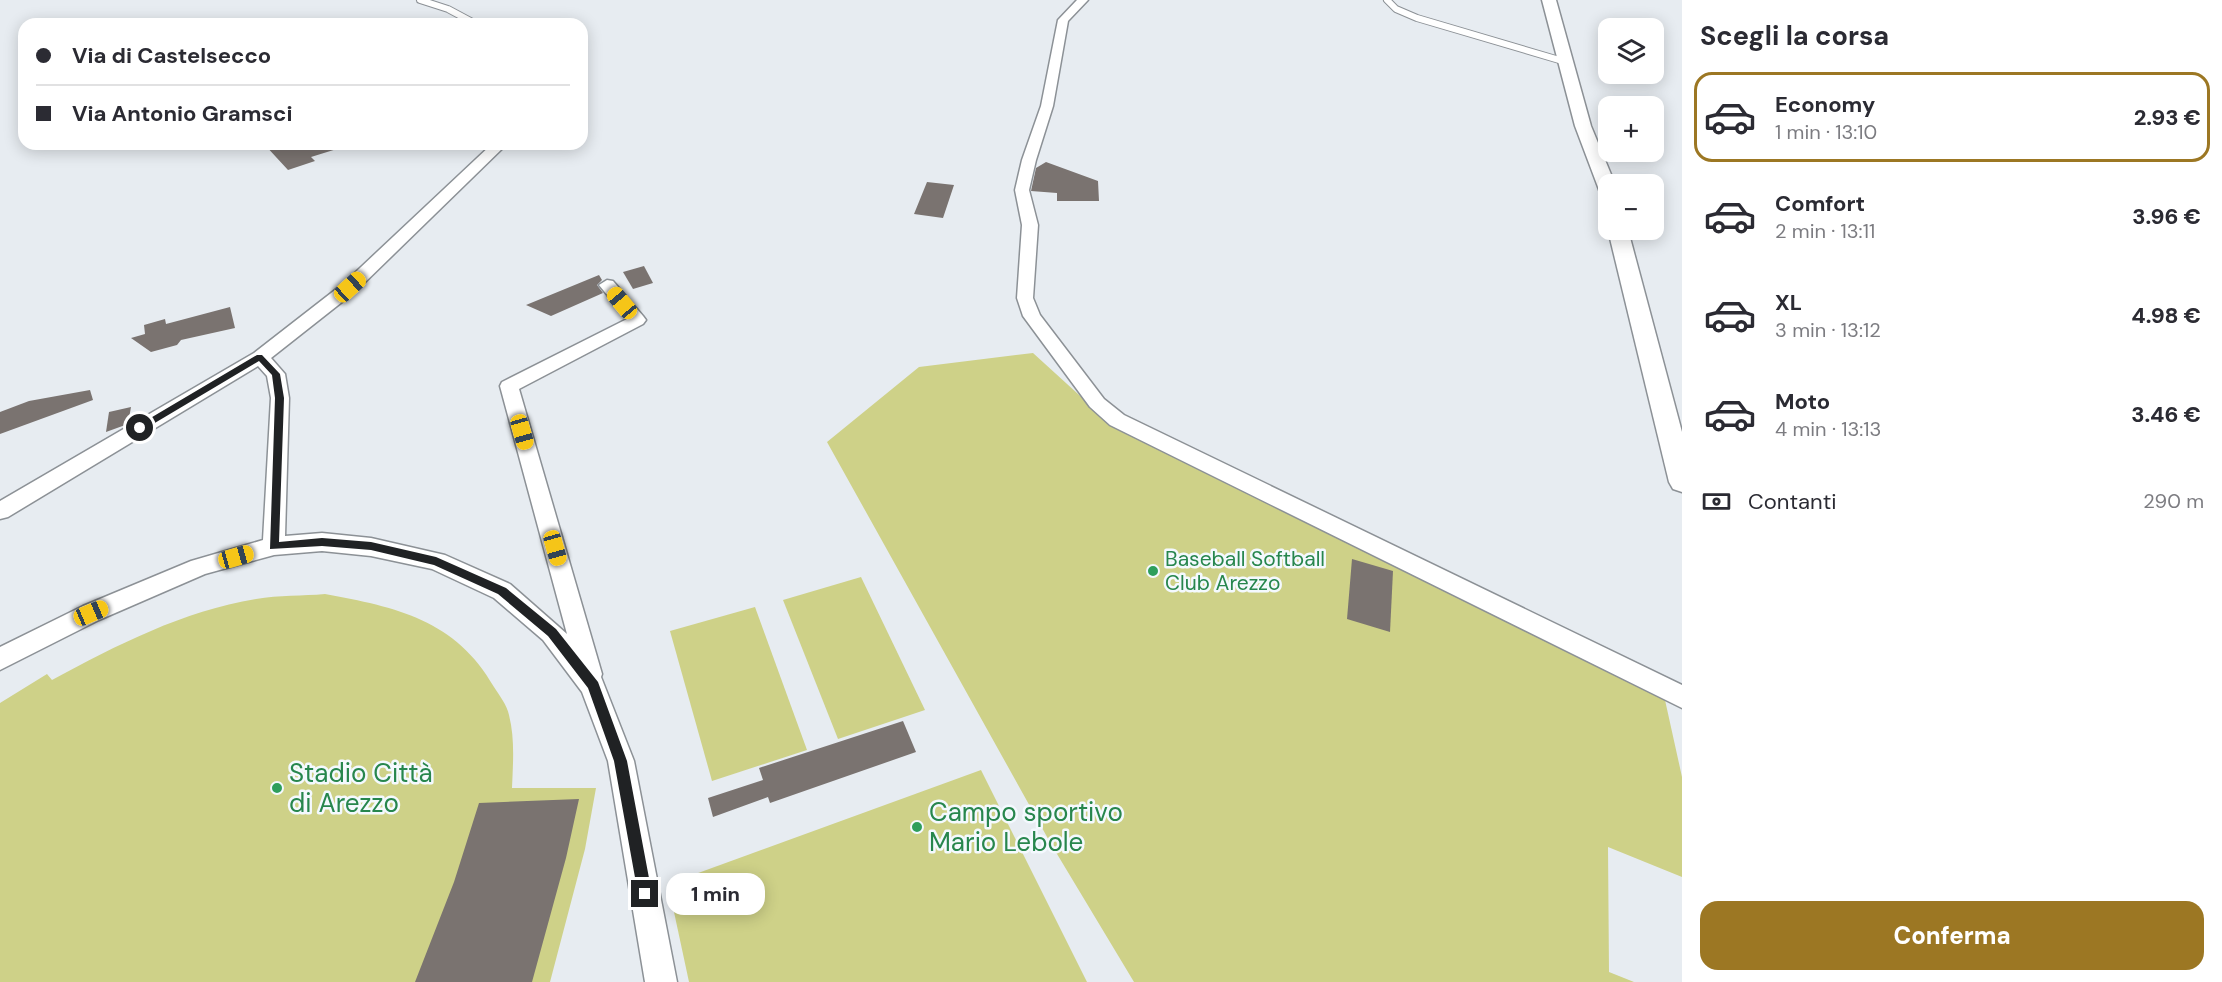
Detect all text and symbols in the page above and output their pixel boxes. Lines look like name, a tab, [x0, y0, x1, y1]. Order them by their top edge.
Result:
map controls	[1598, 18, 1664, 240]
button: layers	[1598, 18, 1664, 84]
text: Scegli la corsa	[1700, 18, 1889, 53]
text: Via di Castelsecco	[72, 41, 271, 70]
icon: car	[1703, 90, 1757, 144]
text: Economy	[1775, 90, 1875, 119]
button: +	[1598, 96, 1664, 162]
text: Via Antonio Gramsci	[72, 99, 292, 128]
text: 2.93 €	[2134, 103, 2201, 132]
text: 1 min · 13:10	[1775, 119, 1877, 145]
button: −	[1598, 174, 1664, 240]
icon: car	[1703, 189, 1757, 243]
text: Comfort	[1775, 189, 1865, 218]
text: 3.96 €	[2132, 202, 2201, 231]
text: 2 min · 13:11	[1775, 218, 1875, 244]
car	[331, 268, 369, 306]
car	[604, 283, 640, 323]
icon: car	[1703, 288, 1757, 342]
text: XL	[1775, 288, 1802, 317]
text: 4.98 €	[2131, 301, 2201, 330]
text: 3 min · 13:12	[1775, 317, 1881, 343]
icon: car	[1703, 387, 1757, 441]
text: Moto	[1775, 387, 1830, 416]
text: 3.46 €	[2131, 400, 2201, 429]
car	[508, 412, 536, 452]
route start	[126, 414, 153, 441]
text: 4 min · 13:13	[1775, 416, 1881, 442]
icon: cash	[1700, 485, 1733, 518]
text: Contanti	[1748, 487, 1837, 516]
text: 290 m	[2143, 488, 2204, 514]
car	[541, 528, 569, 568]
car	[216, 543, 256, 571]
place label: Baseball Softball Club Arezzo	[1165, 545, 1325, 597]
marker: Baseball Softball Club Arezzo	[1146, 564, 1160, 578]
car	[71, 598, 111, 628]
place label: Stadio Città di Arezzo	[289, 756, 433, 820]
marker: Stadio Città di Arezzo	[270, 781, 284, 795]
place label: Campo sportivo Mario Lebole	[929, 795, 1123, 859]
marker: Campo sportivo Mario Lebole	[910, 820, 924, 834]
callout: 1 min	[666, 873, 765, 915]
route end	[631, 880, 658, 907]
text: 1 min	[691, 881, 740, 907]
button: Conferma	[1700, 901, 2204, 970]

